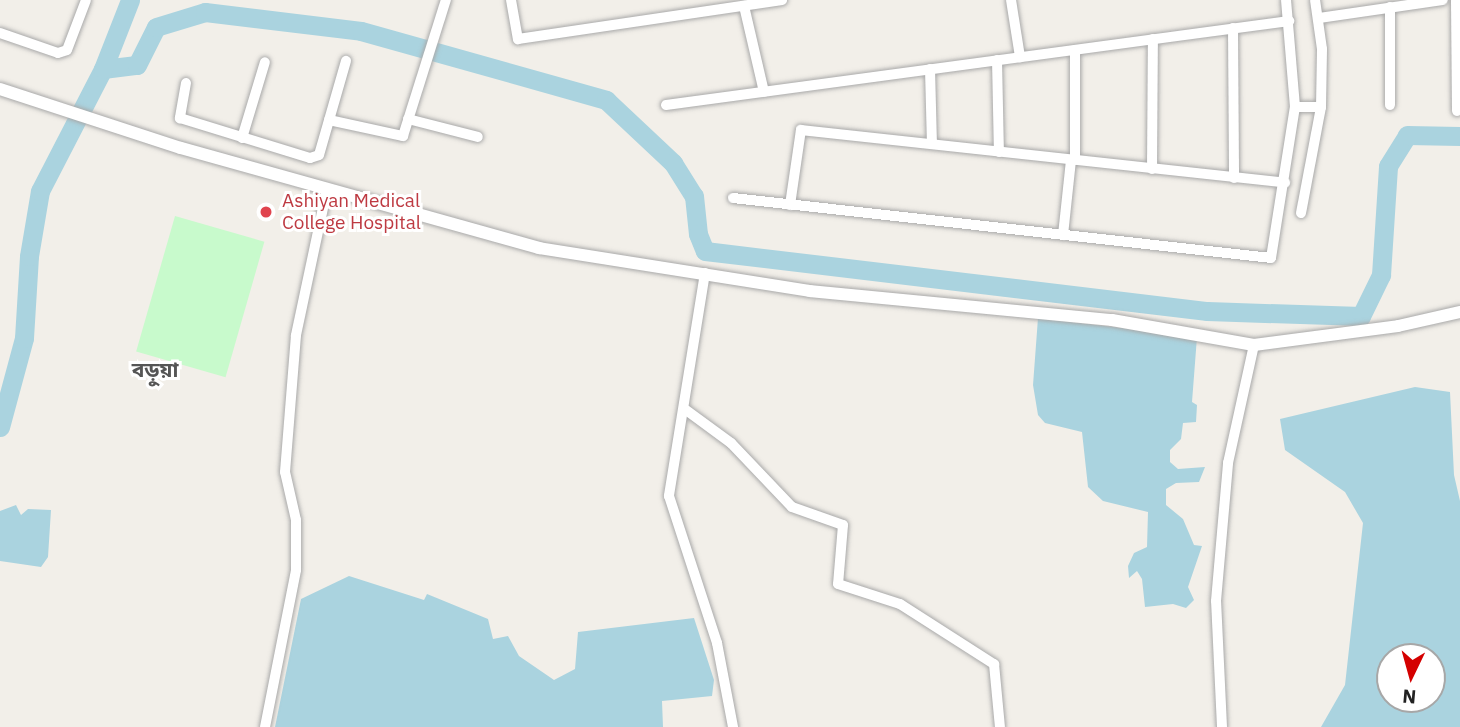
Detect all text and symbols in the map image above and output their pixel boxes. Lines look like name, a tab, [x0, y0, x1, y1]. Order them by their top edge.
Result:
place label: Ashiyan Medical College Hospital	[282, 190, 421, 234]
marker: Ashiyan Medical College Hospital	[256, 202, 276, 222]
district label: বড়ুয়া	[132, 356, 178, 382]
north arrow	[1376, 643, 1446, 713]
text: N	[1401, 684, 1417, 709]

